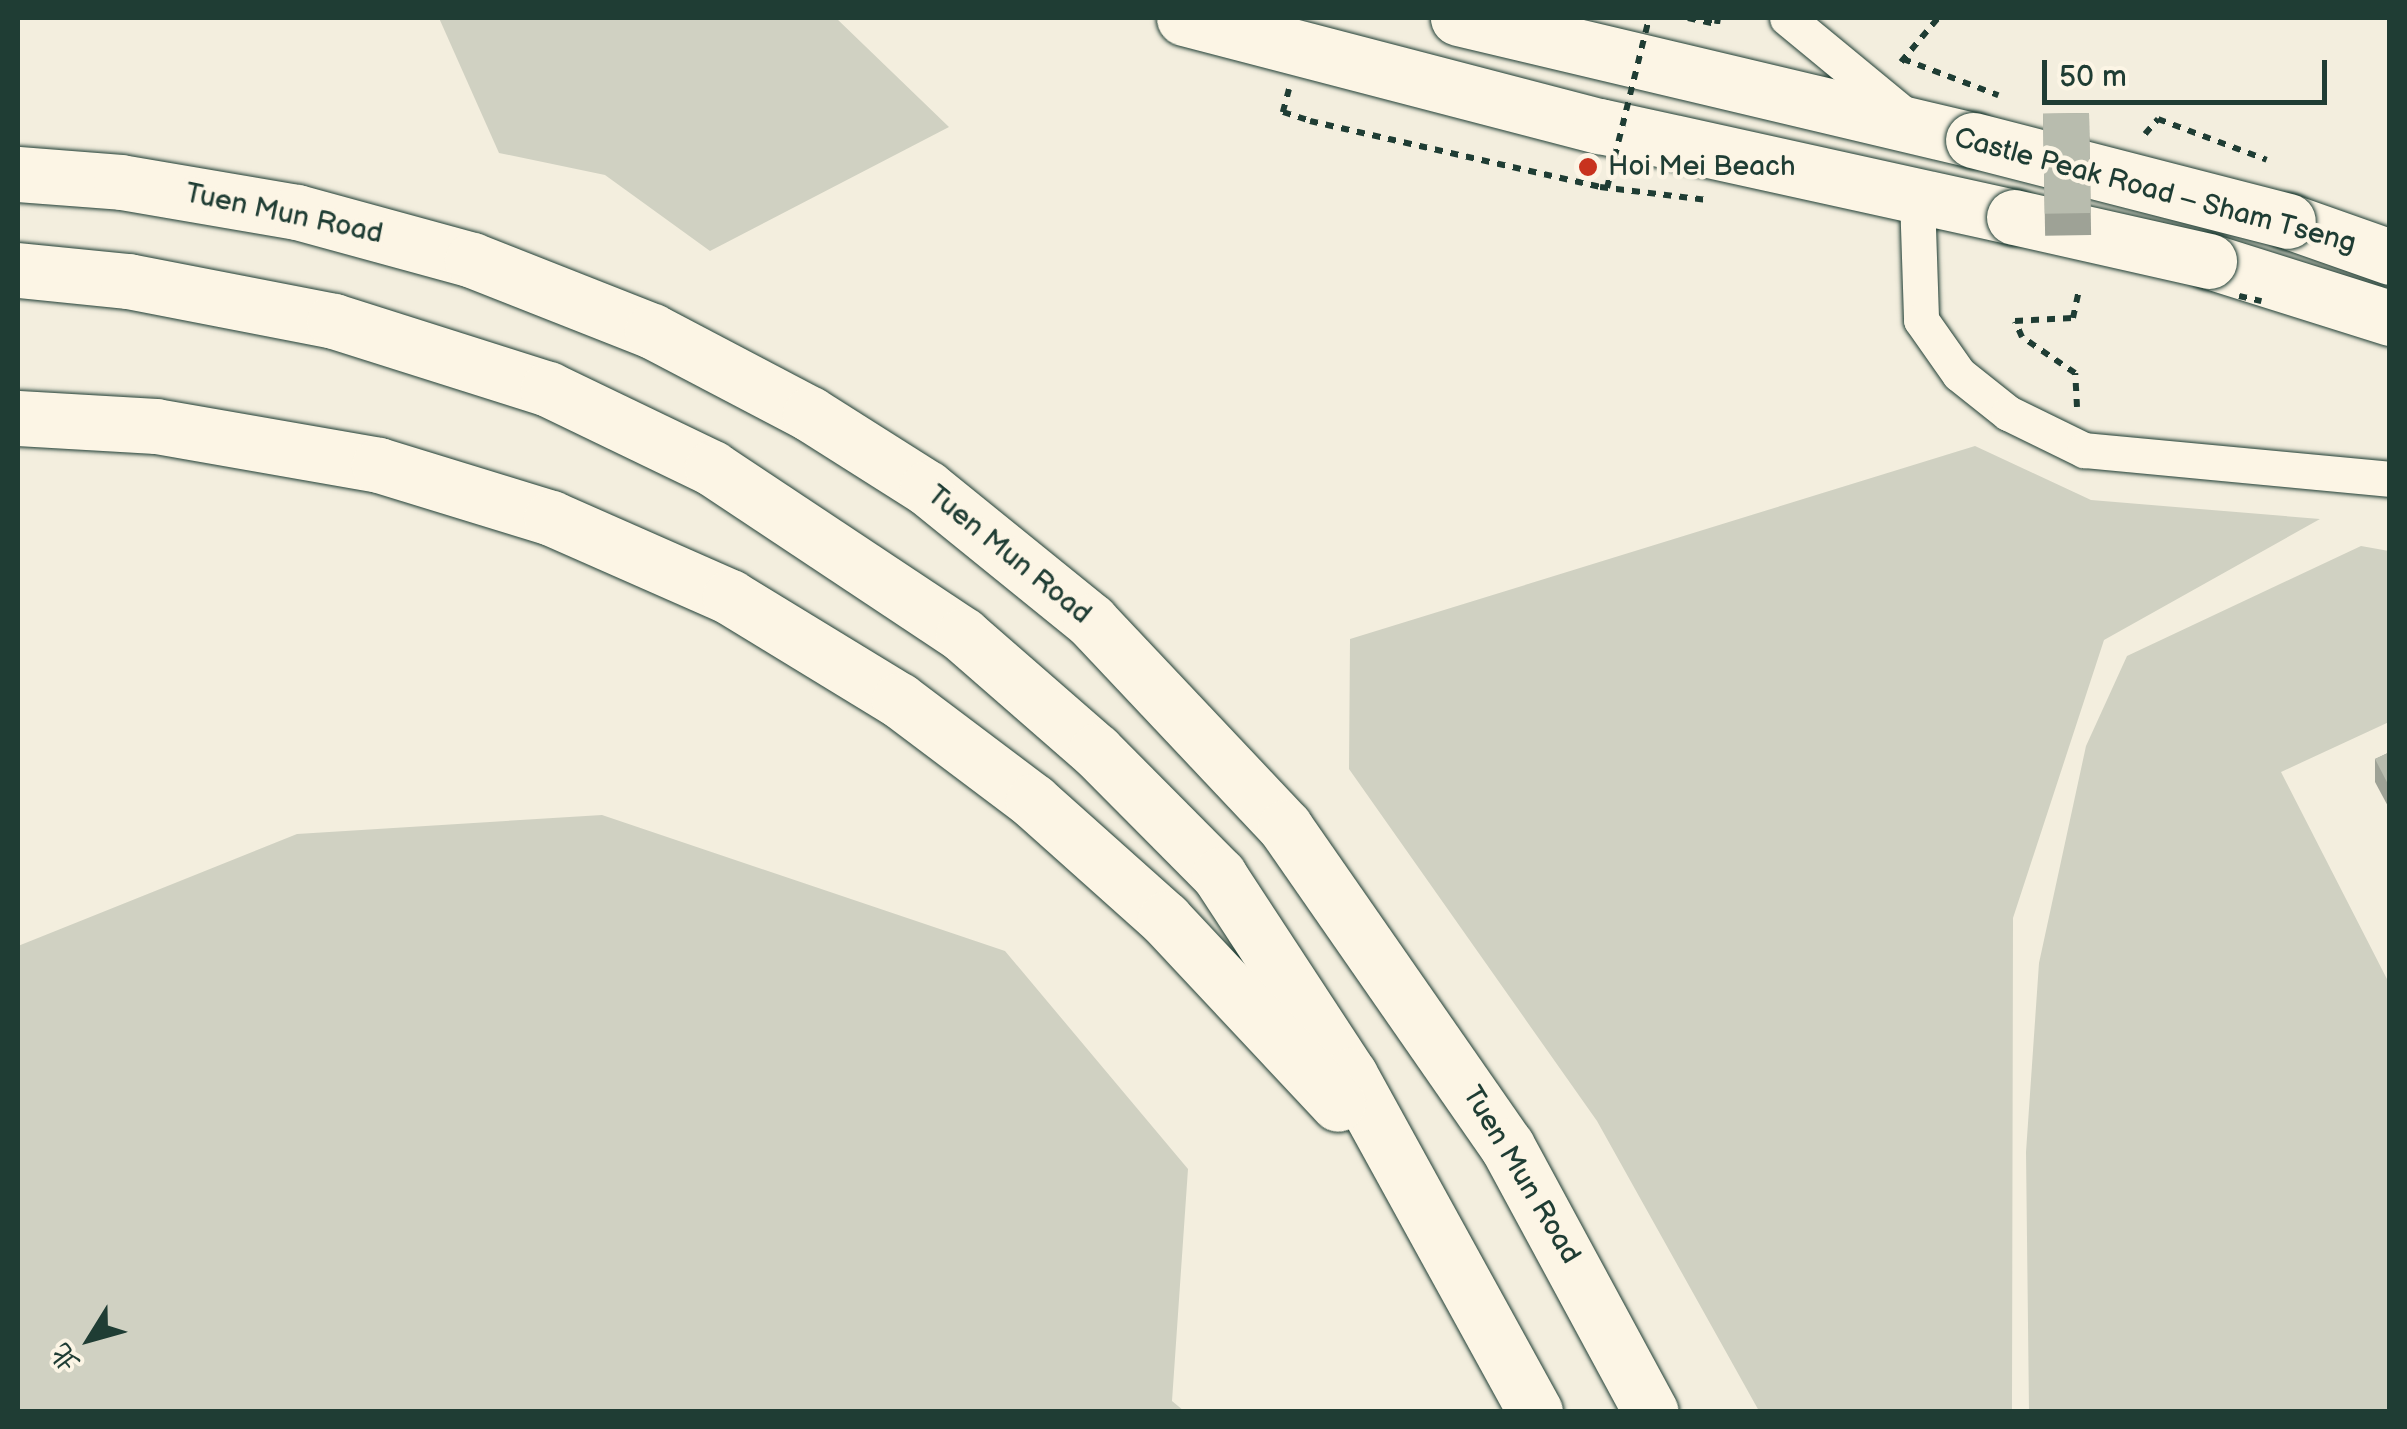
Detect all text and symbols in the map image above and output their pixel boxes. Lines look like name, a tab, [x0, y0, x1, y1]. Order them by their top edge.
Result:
scale bar	[2047, 40, 2332, 102]
text: 50 m	[2059, 59, 2127, 95]
street label: Castle Peak Road – Sham Tseng	[1949, 121, 2361, 261]
place label: Hoi Mei Beach	[1608, 150, 1795, 184]
marker: Hoi Mei Beach	[1577, 156, 1599, 178]
street label: Tuen Mun Road	[182, 177, 386, 251]
street label: Tuen Mun Road	[920, 479, 1098, 631]
street label: Tuen Mun Road	[1455, 1080, 1587, 1270]
north arrow	[40, 1289, 140, 1389]
text: 北	[44, 1336, 87, 1378]

